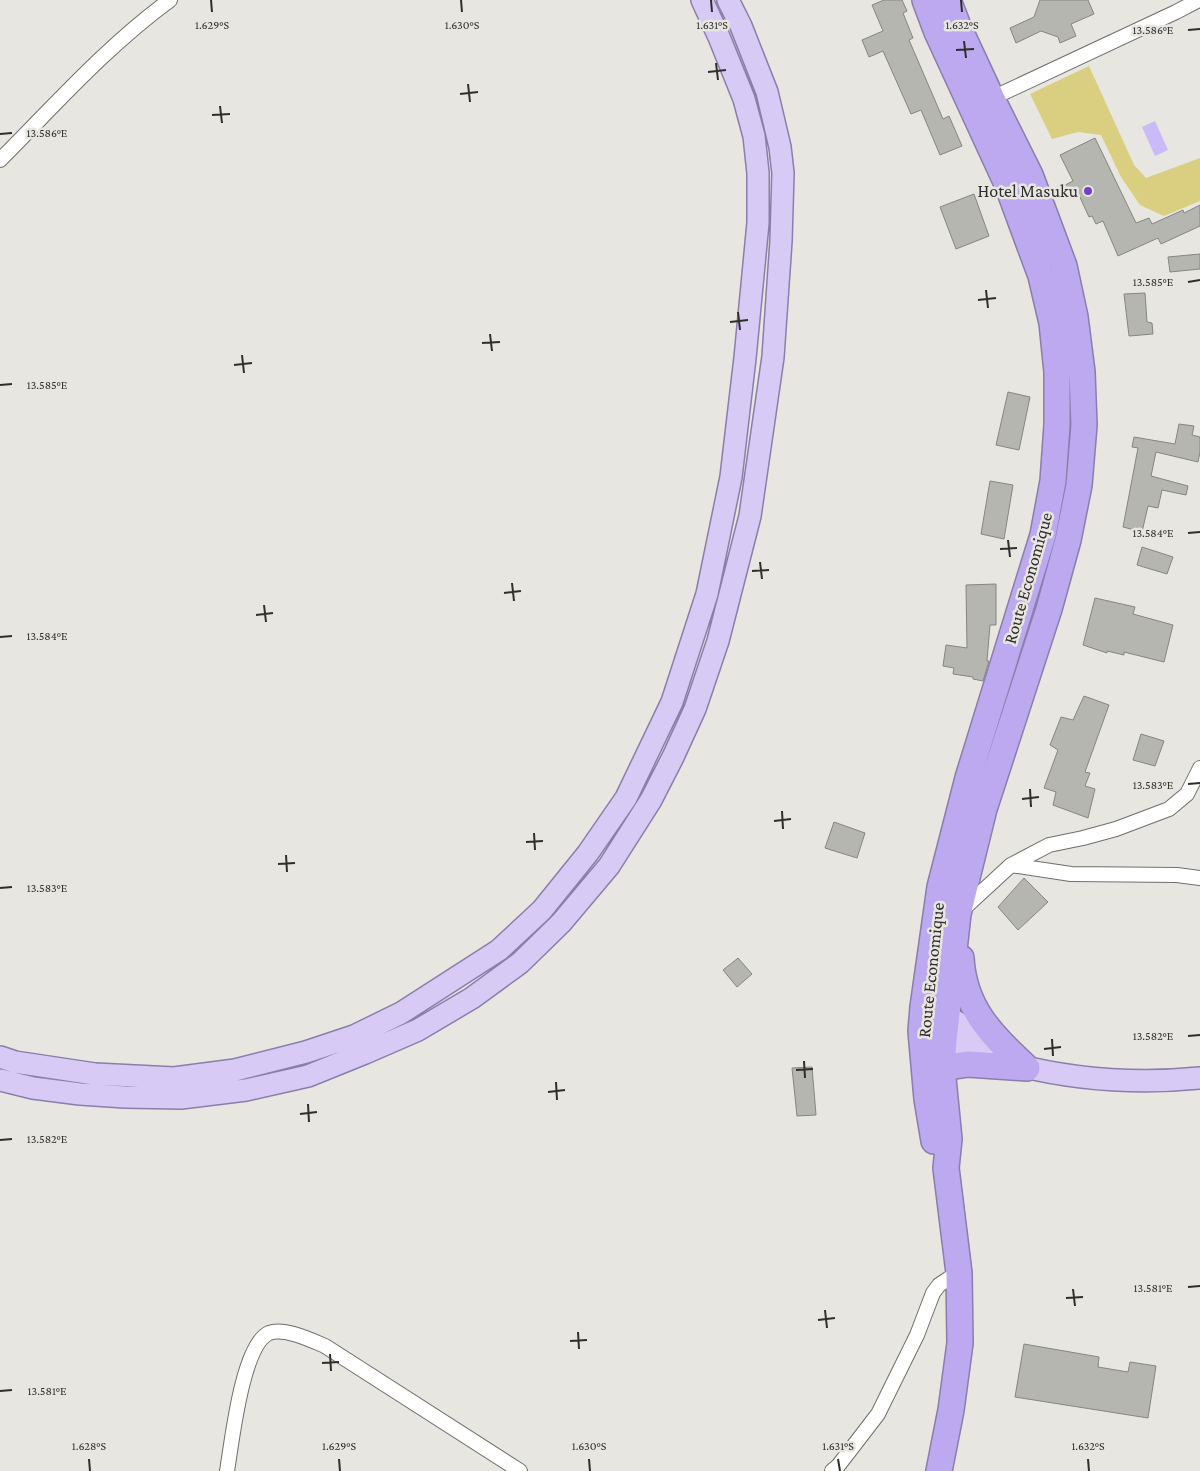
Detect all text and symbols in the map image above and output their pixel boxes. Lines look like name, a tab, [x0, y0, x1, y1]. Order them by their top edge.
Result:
text: 1.629°S	[195, 18, 229, 32]
text: 1.630°S	[445, 18, 480, 32]
text: 1.631°S	[696, 18, 728, 32]
text: 1.632°S	[945, 18, 979, 32]
text: 13.586°E	[1133, 23, 1174, 37]
text: 13.586°E	[27, 126, 68, 140]
place label: Hotel Masuku	[977, 181, 1078, 201]
marker: Hotel Masuku	[1082, 185, 1094, 197]
text: 13.585°E	[1133, 275, 1174, 289]
text: 13.585°E	[27, 378, 68, 392]
street label: Route Economique	[1000, 510, 1056, 646]
text: 13.584°E	[1132, 526, 1174, 540]
text: 13.584°E	[26, 629, 68, 643]
text: 13.583°E	[1133, 778, 1174, 792]
text: 13.583°E	[27, 881, 68, 895]
street label: Route Economique	[914, 901, 948, 1039]
text: 13.582°E	[1133, 1029, 1174, 1043]
text: 13.582°E	[27, 1132, 68, 1146]
text: 13.581°E	[1134, 1281, 1173, 1295]
text: 13.581°E	[28, 1384, 67, 1398]
text: 1.628°S	[72, 1439, 107, 1453]
text: 1.629°S	[322, 1439, 356, 1453]
text: 1.630°S	[572, 1439, 607, 1453]
text: 1.631°S	[822, 1439, 854, 1453]
text: 1.632°S	[1071, 1439, 1105, 1453]

